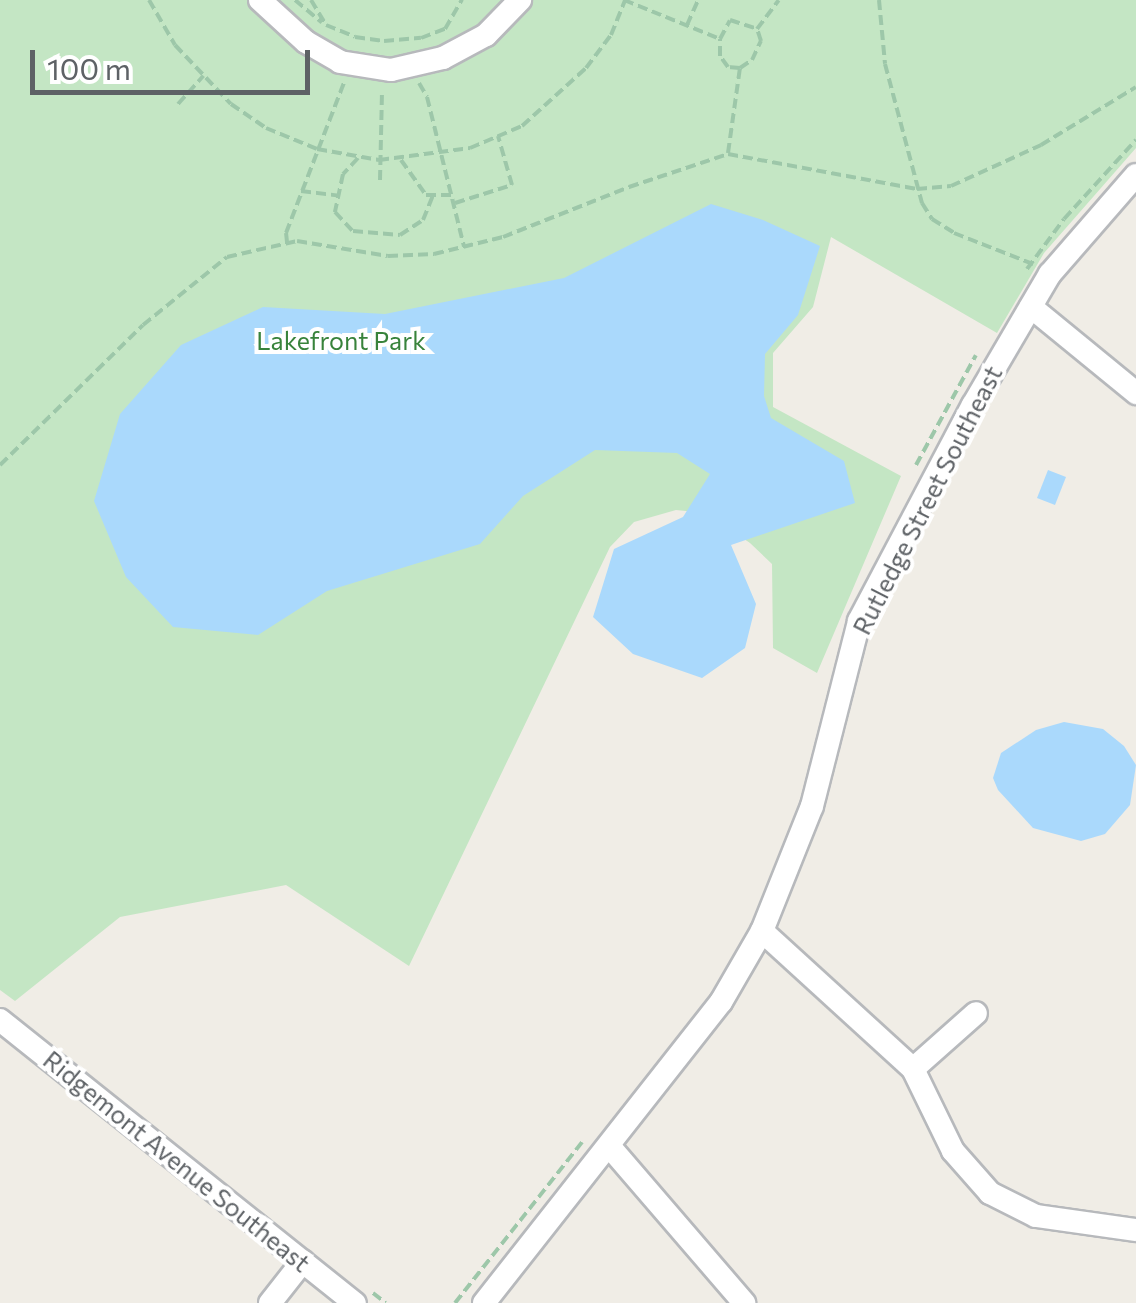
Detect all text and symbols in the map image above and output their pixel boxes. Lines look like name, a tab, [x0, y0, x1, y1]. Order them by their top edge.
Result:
scale bar	[35, 30, 315, 92]
text: 100 m	[47, 49, 131, 86]
park label: Lakefront Park	[256, 325, 426, 355]
street label: Rutledge Street Southeast	[846, 361, 1008, 639]
street label: Ridgemont Avenue Southeast	[38, 1044, 316, 1278]

